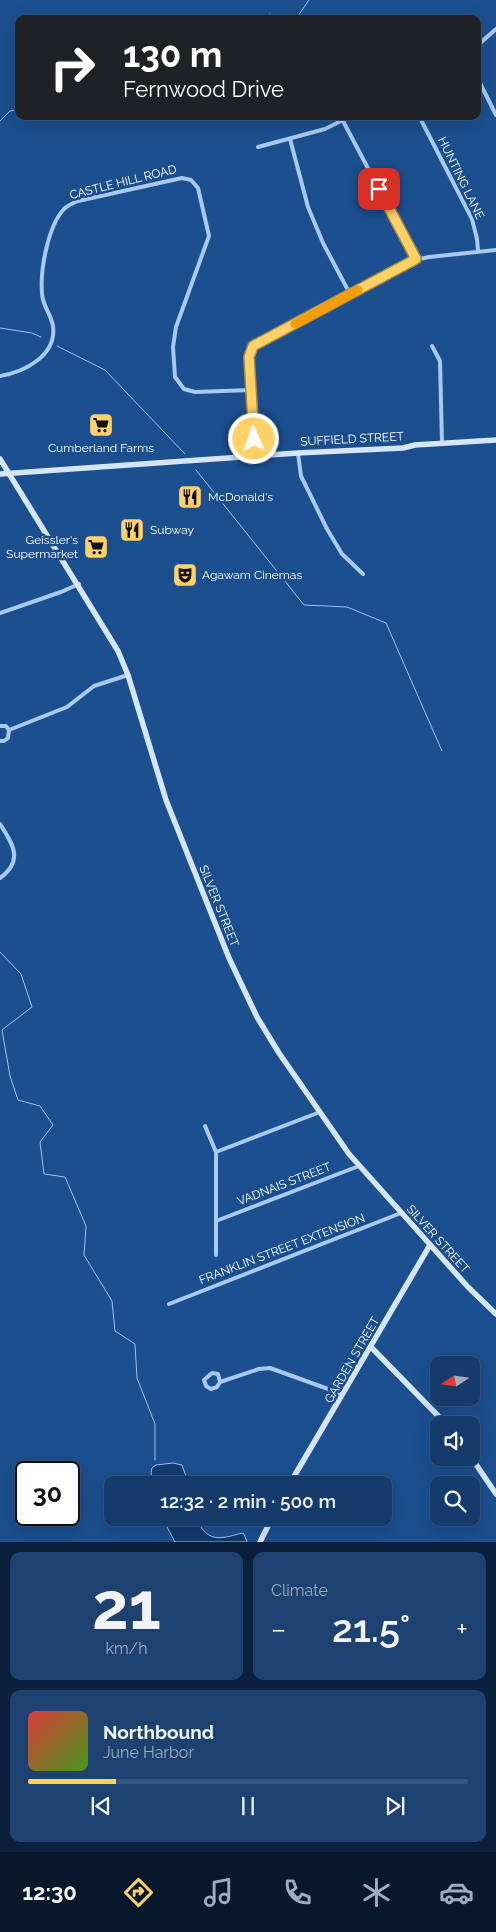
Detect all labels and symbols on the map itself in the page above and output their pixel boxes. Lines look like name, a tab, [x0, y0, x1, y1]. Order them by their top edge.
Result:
street label: HUNTING LANE	[435, 134, 487, 222]
street label: CASTLE HILL ROAD	[68, 162, 178, 202]
pin	[358, 168, 400, 210]
supermarket icon: Cumberland Farms	[88, 412, 114, 438]
position arrow	[227, 412, 279, 464]
street label: SUFFIELD STREET	[300, 429, 405, 449]
place label: Cumberland Farms	[48, 441, 154, 455]
restaurant icon: McDonald's	[177, 484, 203, 510]
place label: McDonald's	[208, 490, 273, 504]
restaurant icon: Subway	[119, 517, 145, 543]
place label: Subway	[150, 523, 195, 537]
place label: Geissler's Supermarket	[6, 533, 78, 561]
supermarket icon: Geissler's Supermarket	[83, 534, 109, 560]
theatre icon: Agawam Cinemas	[172, 562, 198, 588]
place label: Agawam Cinemas	[202, 568, 302, 582]
street label: SILVER STREET	[196, 863, 242, 949]
street label: VADNAIS STREET	[235, 1159, 333, 1208]
street label: SILVER STREET	[404, 1202, 473, 1276]
street label: FRANKLIN STREET EXTENSION	[197, 1211, 367, 1287]
street label: GARDEN STREET	[322, 1314, 383, 1406]
north arrow	[430, 1356, 480, 1406]
speed limit sign: 30	[15, 1461, 80, 1526]

